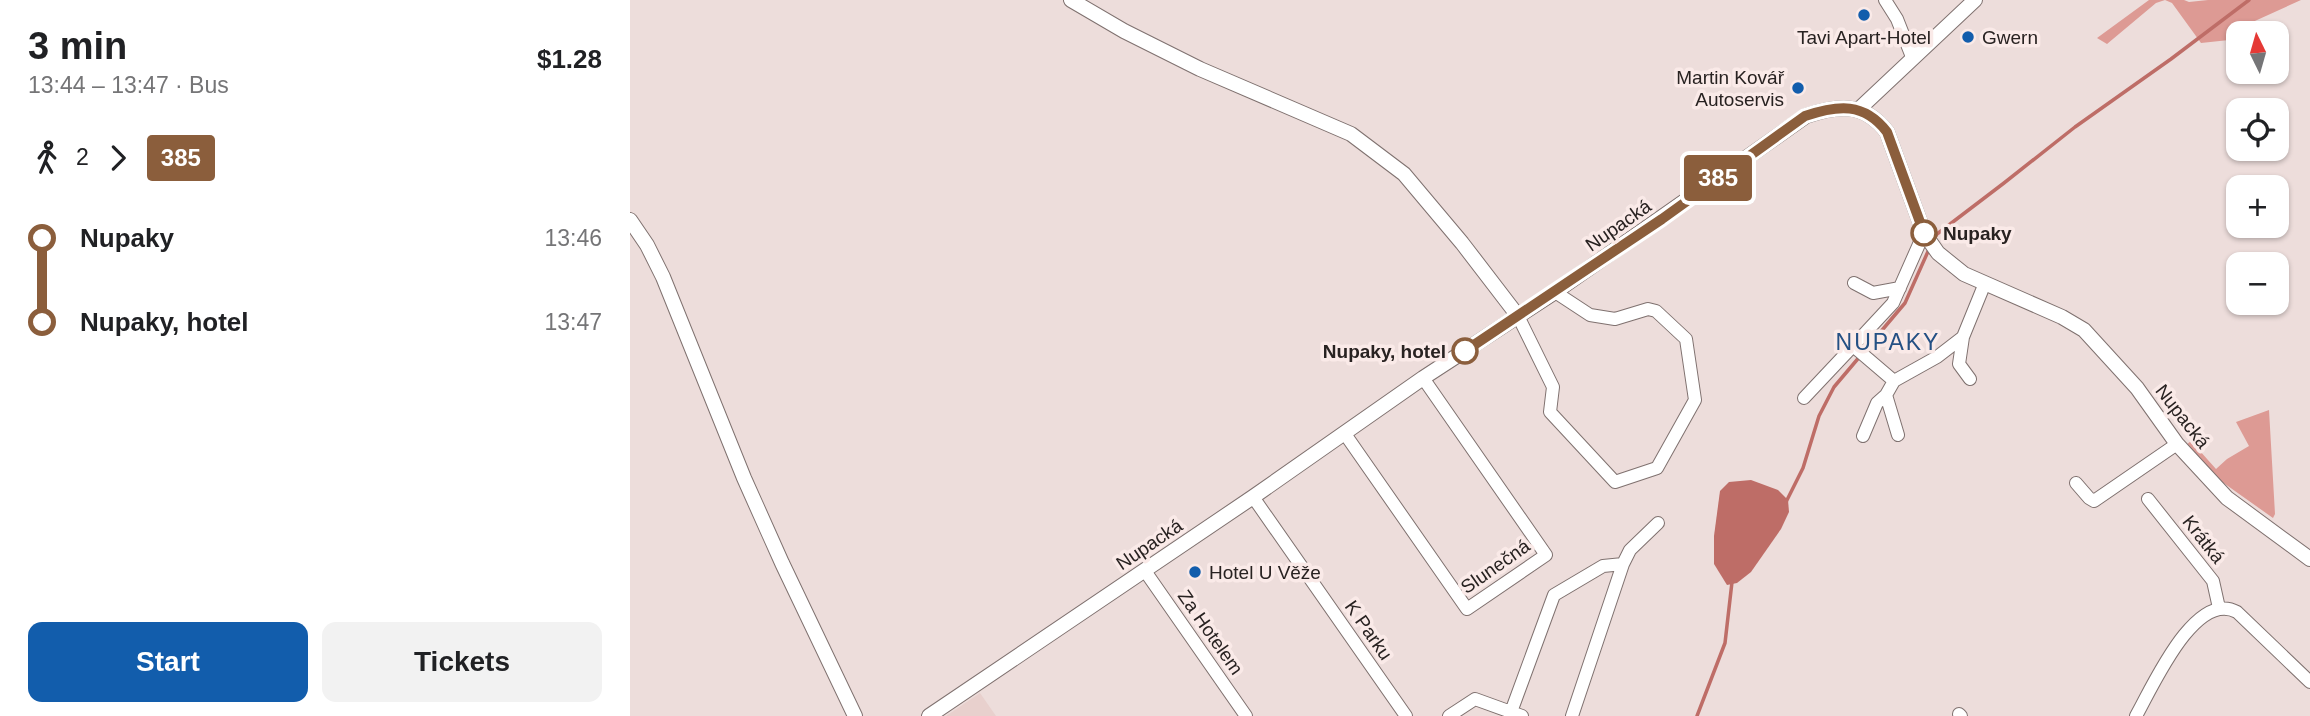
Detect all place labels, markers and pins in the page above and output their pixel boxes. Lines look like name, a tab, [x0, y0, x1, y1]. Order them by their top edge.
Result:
marker: Tavi Apart-Hotel	[1856, 7, 1872, 23]
place label: Tavi Apart-Hotel	[1797, 27, 1931, 48]
place label: Gwern	[1982, 27, 2038, 48]
marker: Gwern	[1960, 29, 1976, 45]
place label: Martin Kovář Autoservis	[1676, 67, 1785, 110]
marker: Martin Kovář Autoservis	[1790, 80, 1806, 96]
marker: Nupaky	[1911, 220, 1937, 246]
place label: Nupaky	[1943, 223, 2012, 244]
marker: Nupaky, hotel	[1452, 338, 1478, 364]
place label: Nupaky, hotel	[1323, 341, 1446, 362]
place label: Hotel U Věže	[1209, 562, 1321, 583]
marker: Hotel U Věže	[1187, 564, 1203, 580]

